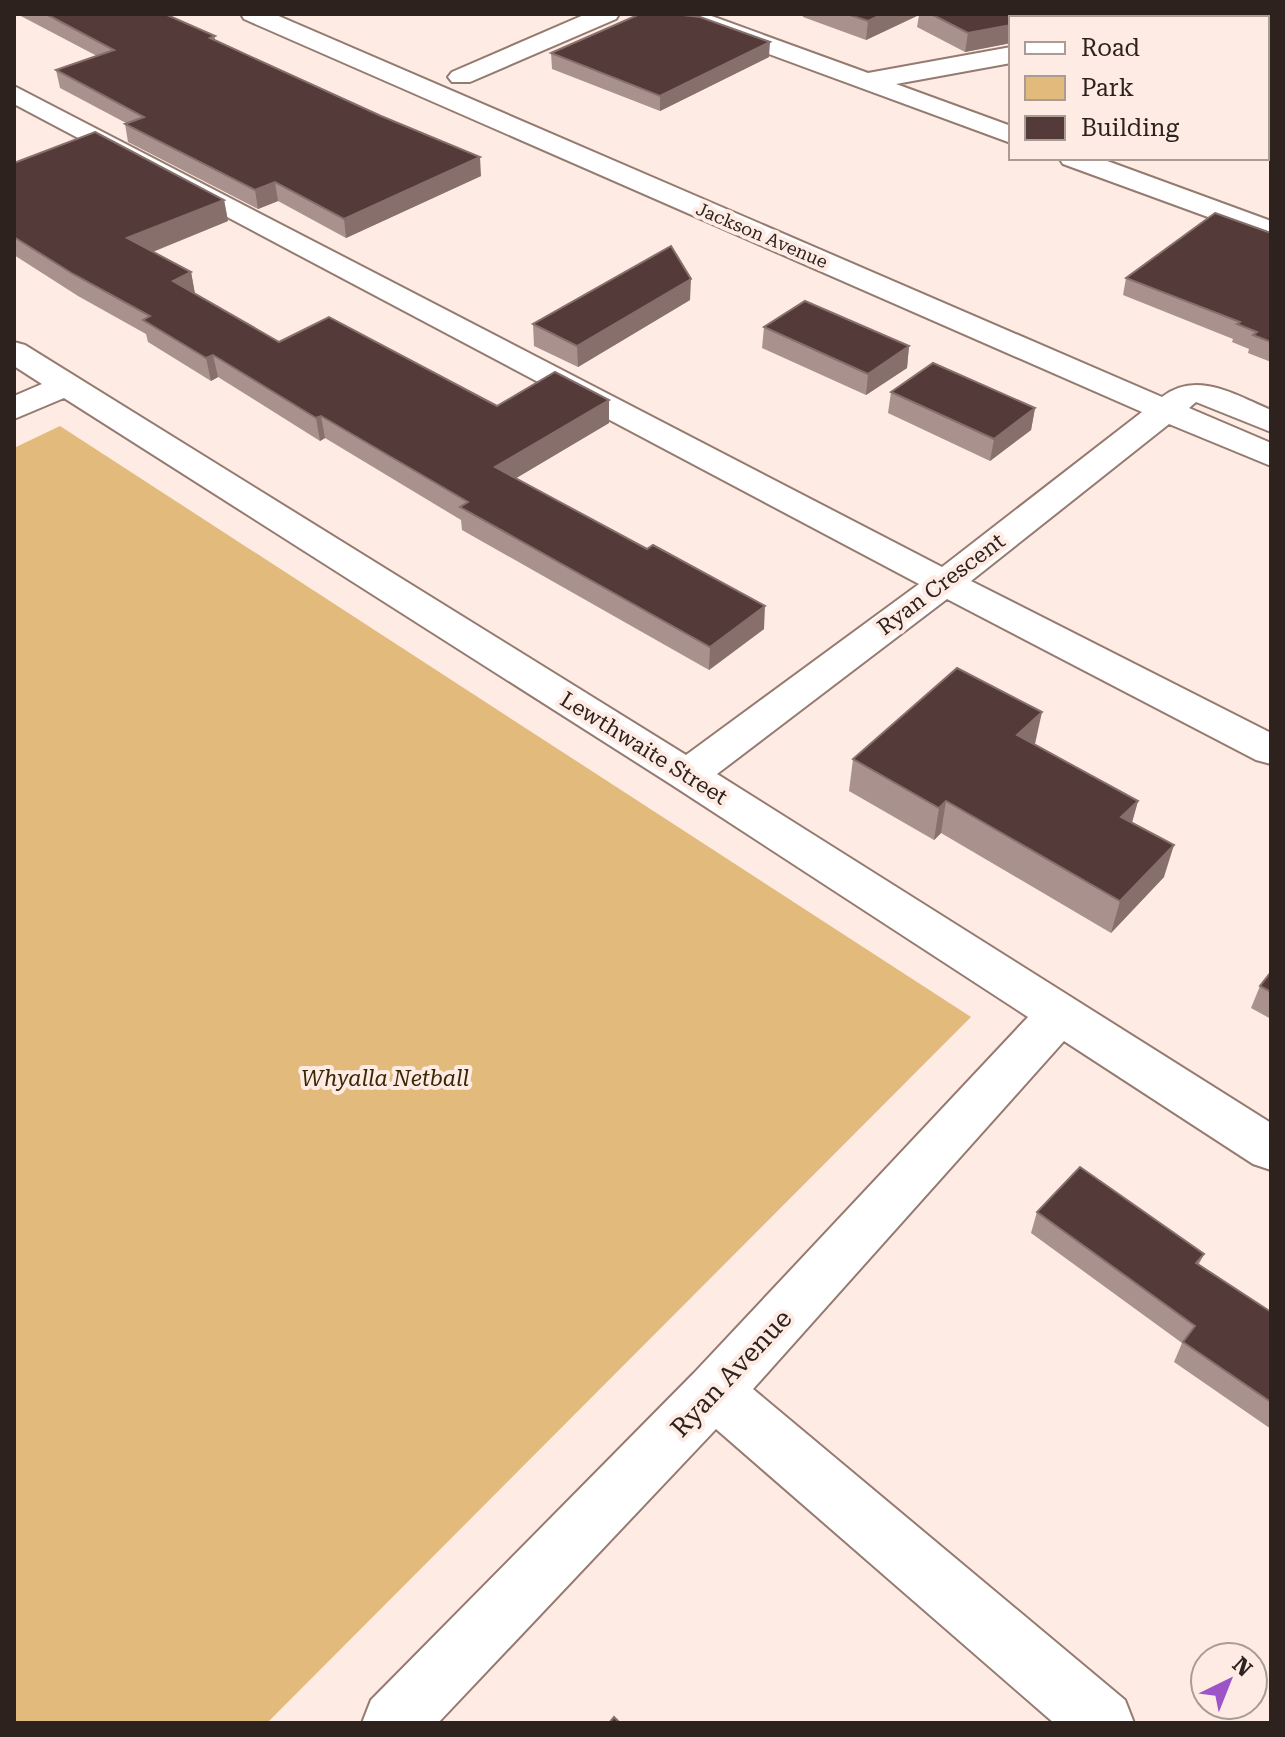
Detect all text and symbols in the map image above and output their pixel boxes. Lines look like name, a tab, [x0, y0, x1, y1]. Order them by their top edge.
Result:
legend	[1009, 16, 1269, 160]
text: Road	[1081, 34, 1140, 62]
text: Park	[1081, 74, 1134, 102]
text: Building	[1081, 114, 1179, 142]
street label: Jackson Avenue	[693, 198, 831, 272]
street label: Ryan Crescent	[872, 528, 1010, 640]
street label: Lewthwaite Street	[556, 686, 732, 810]
park label: Whyalla Netball	[301, 1066, 469, 1091]
street label: Ryan Avenue	[664, 1303, 798, 1443]
north arrow	[1189, 1641, 1269, 1721]
text: N	[1228, 1652, 1257, 1682]

